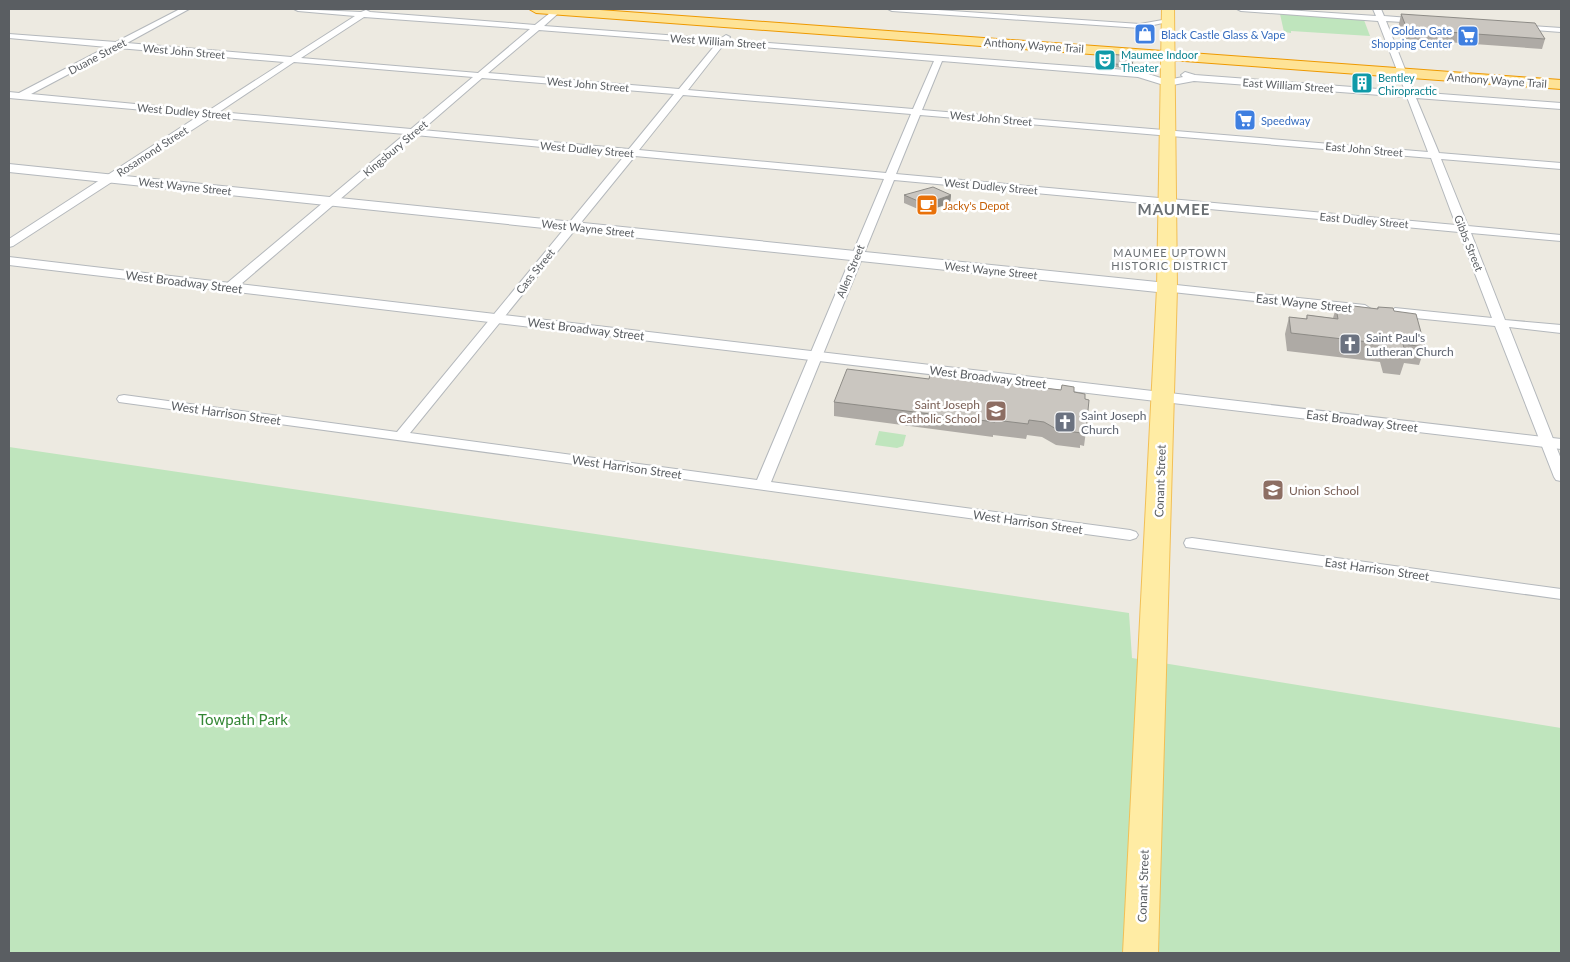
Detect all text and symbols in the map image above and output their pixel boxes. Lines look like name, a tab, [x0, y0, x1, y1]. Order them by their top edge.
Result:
shop icon: Black Castle Glass & Vape	[1133, 22, 1157, 46]
place label: Golden Gate Shopping Center	[1371, 24, 1452, 50]
supermarket icon: Golden Gate Shopping Center	[1456, 24, 1480, 48]
place label: Black Castle Glass & Vape	[1161, 28, 1285, 41]
street label: West William Street	[670, 31, 766, 51]
street label: Duane Street	[66, 35, 128, 77]
street label: Anthony Wayne Trail	[984, 35, 1084, 55]
street label: West John Street	[142, 41, 226, 61]
theatre icon: Maumee Indoor Theater	[1093, 48, 1117, 72]
place label: Maumee Indoor Theater	[1121, 48, 1198, 74]
street label: Anthony Wayne Trail	[1447, 70, 1547, 90]
building icon: Bentley Chiropractic	[1350, 71, 1374, 95]
place label: Bentley Chiropractic	[1378, 71, 1437, 97]
street label: West John Street	[546, 74, 630, 94]
street label: East William Street	[1242, 75, 1334, 95]
street label: West Dudley Street	[137, 100, 231, 122]
street label: West John Street	[949, 108, 1033, 128]
supermarket icon: Speedway	[1233, 108, 1257, 132]
place label: Speedway	[1261, 114, 1311, 127]
street label: Kingsbury Street	[360, 117, 430, 179]
street label: Rosamond Street	[114, 123, 190, 179]
street label: West Dudley Street	[540, 138, 634, 160]
street label: East John Street	[1325, 139, 1403, 159]
street label: West Wayne Street	[138, 175, 232, 197]
street label: West Dudley Street	[944, 175, 1038, 197]
cafe icon: Jacky's Depot	[915, 193, 939, 217]
place label: Jacky's Depot	[943, 199, 1010, 212]
district label: MAUMEE	[1138, 200, 1210, 218]
street label: East Dudley Street	[1319, 210, 1409, 230]
street label: Gibbs Street	[1452, 213, 1486, 273]
street label: West Wayne Street	[541, 217, 635, 239]
street label: Allen Street	[833, 242, 867, 300]
street label: Cass Street	[513, 246, 557, 296]
district label: MAUMEE UPTOWN HISTORIC DISTRICT	[1111, 246, 1229, 272]
street label: West Wayne Street	[944, 259, 1038, 281]
street label: West Broadway Street	[125, 267, 244, 297]
street label: East Wayne Street	[1255, 290, 1354, 316]
street label: West Broadway Street	[527, 314, 646, 344]
place label: Saint Paul's Lutheran Church	[1366, 330, 1454, 359]
church icon: Saint Paul's Lutheran Church	[1338, 332, 1362, 356]
street label: West Broadway Street	[929, 362, 1048, 392]
place label: Saint Joseph Catholic School	[898, 397, 980, 426]
street label: West Harrison Street	[170, 398, 282, 428]
school or university icon: Saint Joseph Catholic School	[984, 399, 1008, 423]
street label: East Broadway Street	[1305, 407, 1419, 435]
place label: Saint Joseph Church	[1081, 408, 1147, 437]
church icon: Saint Joseph Church	[1053, 410, 1077, 434]
street label: Conant Street	[1151, 444, 1169, 518]
street label: West Harrison Street	[571, 452, 683, 482]
school or university icon: Union School	[1261, 478, 1285, 502]
place label: Union School	[1289, 483, 1359, 498]
street label: West Harrison Street	[972, 507, 1084, 537]
street label: East Harrison Street	[1324, 554, 1431, 584]
park label: Towpath Park	[198, 710, 288, 728]
street label: Conant Street	[1134, 849, 1152, 923]

